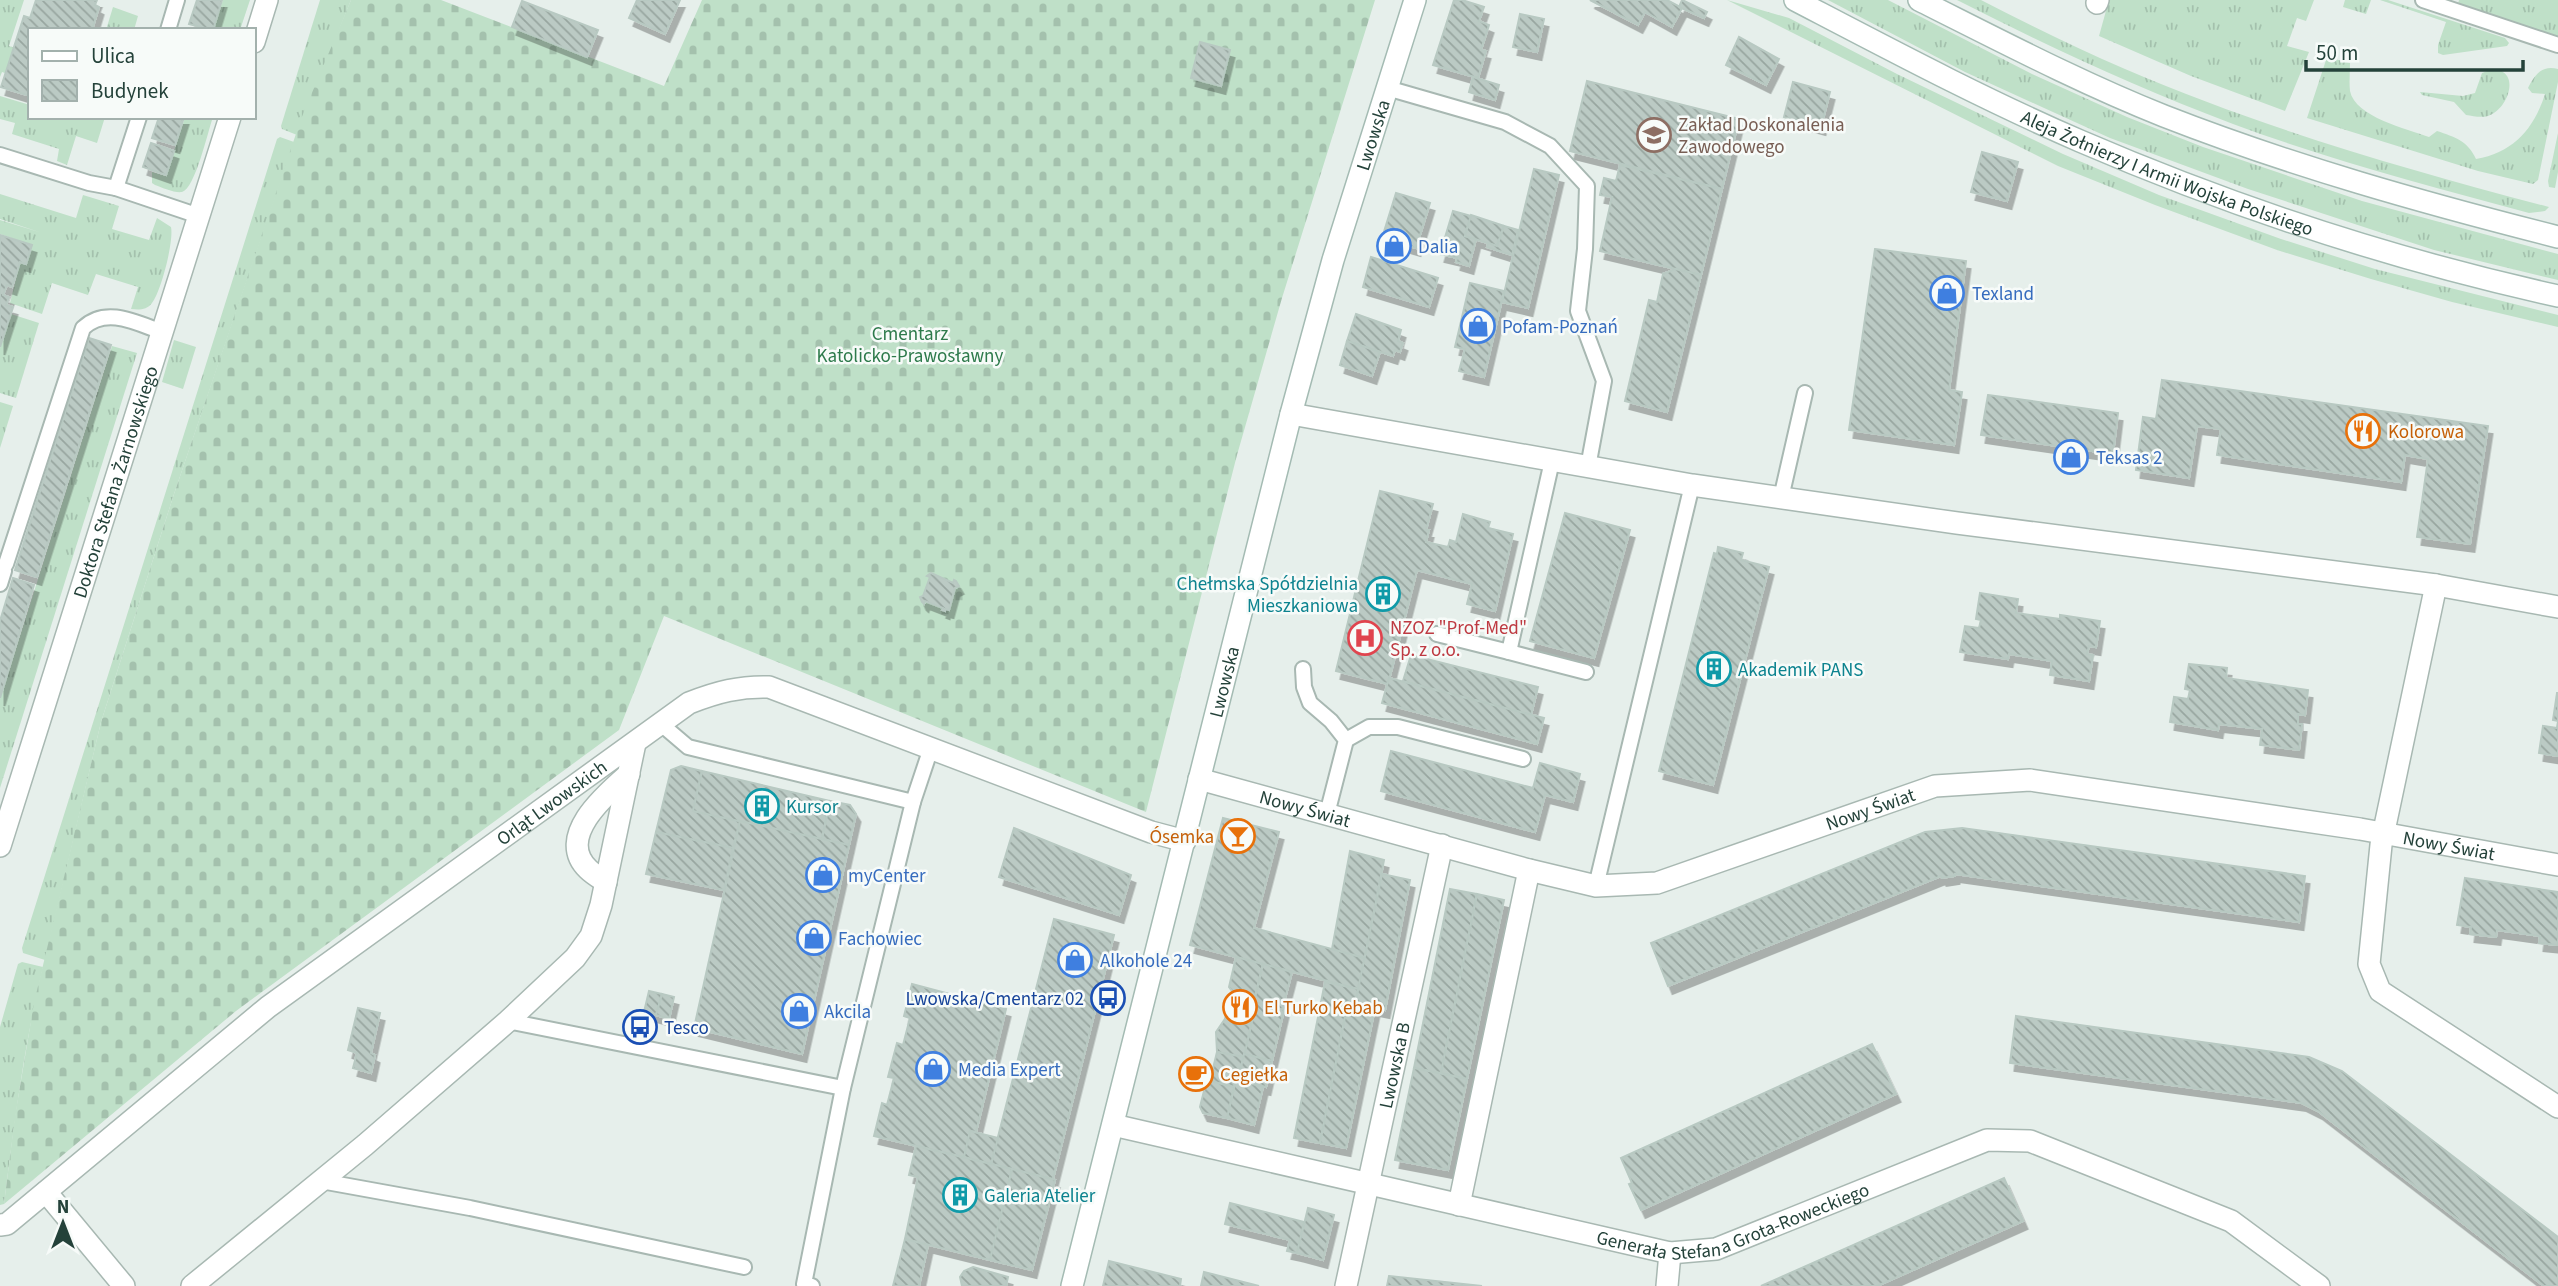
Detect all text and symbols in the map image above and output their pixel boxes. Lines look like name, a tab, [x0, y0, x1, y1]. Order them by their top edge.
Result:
legend	[28, 28, 256, 119]
scale bar	[2306, 28, 2523, 72]
text: 50 m	[2316, 38, 2358, 68]
text: Ulica	[91, 41, 135, 71]
text: Budynek	[91, 76, 169, 106]
street label: Lwowska	[1350, 96, 1398, 174]
street label: Aleja Żołnierzy I Armii Wojska Polskiego	[2016, 104, 2317, 243]
place label: Zakład Doskonalenia Zawodowego	[1678, 112, 1845, 161]
school or university icon: Zakład Doskonalenia Zawodowego	[1635, 116, 1673, 154]
shop icon: Dalia	[1375, 227, 1413, 265]
place label: Dalia	[1418, 234, 1458, 261]
shop icon: Texland	[1928, 274, 1966, 312]
place label: Texland	[1972, 281, 2034, 308]
shop icon: Pofam-Poznań	[1459, 307, 1497, 345]
place label: Pofam-Poznań	[1502, 314, 1618, 341]
park label: Cmentarz Katolicko-Prawosławny	[817, 321, 1004, 370]
street label: Doktora Stefana Żarnowskiego	[67, 363, 166, 602]
restaurant icon: Kolorowa	[2344, 412, 2382, 450]
place label: Kolorowa	[2388, 419, 2464, 446]
shop icon: Teksas 2	[2052, 438, 2090, 476]
place label: Teksas 2	[2096, 445, 2163, 472]
place label: Chełmska Spółdzielnia Mieszkaniowa	[1177, 571, 1358, 620]
building icon: Chełmska Spółdzielnia Mieszkaniowa	[1364, 575, 1402, 613]
place label: NZOZ "Prof-Med" Sp. z o.o.	[1390, 615, 1527, 664]
hospital icon: NZOZ "Prof-Med" Sp. z o.o.	[1346, 619, 1384, 657]
street label: Lwowska	[1203, 644, 1247, 721]
building icon: Akademik PANS	[1695, 650, 1733, 688]
place label: Akademik PANS	[1738, 657, 1863, 684]
street label: Orląt Lwowskich	[491, 754, 613, 853]
street label: Nowy Świat	[1822, 782, 1920, 838]
street label: Nowy Świat	[1256, 784, 1354, 835]
building icon: Kursor	[743, 787, 781, 825]
place label: Kursor	[786, 794, 839, 821]
bar icon: Ósemka	[1219, 817, 1257, 855]
place label: Ósemka	[1149, 824, 1214, 851]
street label: Nowy Świat	[2401, 825, 2498, 868]
shop icon: myCenter	[804, 856, 842, 894]
place label: myCenter	[848, 863, 926, 890]
shop icon: Fachowiec	[795, 919, 833, 957]
place label: Fachowiec	[838, 926, 922, 953]
shop icon: Alkohole 24	[1056, 941, 1094, 979]
place label: Alkohole 24	[1100, 948, 1192, 975]
bus stop icon: Lwowska/Cmentarz 02	[1089, 979, 1127, 1017]
place label: Lwowska/Cmentarz 02	[905, 986, 1084, 1013]
restaurant icon: El Turko Kebab	[1221, 988, 1259, 1026]
shop icon: Akcila	[780, 992, 818, 1030]
place label: El Turko Kebab	[1264, 995, 1383, 1022]
place label: Akcila	[824, 999, 871, 1026]
bus stop icon: Tesco	[621, 1008, 659, 1046]
place label: Tesco	[664, 1015, 709, 1042]
street label: Lwowska B	[1373, 1020, 1418, 1111]
shop icon: Media Expert	[914, 1050, 952, 1088]
cafe icon: Cegiełka	[1177, 1055, 1215, 1093]
place label: Media Expert	[958, 1057, 1061, 1084]
place label: Cegiełka	[1220, 1062, 1288, 1089]
building icon: Galeria Atelier	[941, 1176, 979, 1214]
street label: Generała Stefana Grota-Roweckiego	[1594, 1177, 1873, 1268]
place label: Galeria Atelier	[984, 1183, 1096, 1210]
north arrow	[28, 1188, 98, 1258]
text: N	[57, 1194, 69, 1221]

